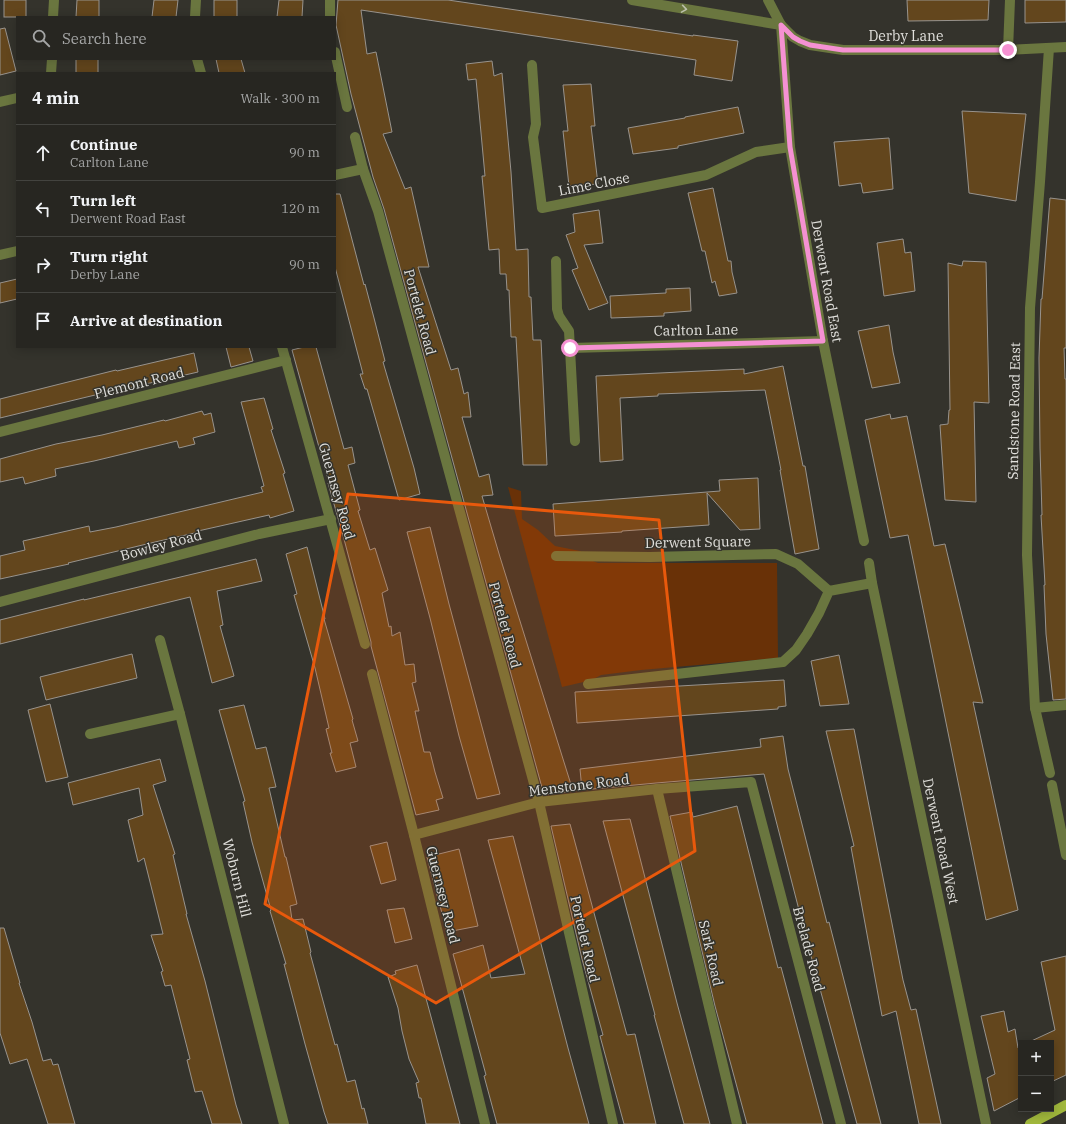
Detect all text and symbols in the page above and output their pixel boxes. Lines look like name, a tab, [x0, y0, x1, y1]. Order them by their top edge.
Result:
one-way arrow	[681, 4, 687, 13]
search box	[16, 16, 336, 60]
icon: search	[30, 27, 52, 49]
street label: Derby Lane	[868, 27, 944, 45]
text: Search here	[62, 29, 147, 48]
route end	[999, 41, 1017, 59]
text: 4 min	[32, 87, 80, 109]
text: Walk · 300 m	[241, 90, 320, 107]
text: Continue	[70, 135, 137, 154]
icon: ahead	[32, 142, 54, 164]
text: 90 m	[289, 144, 320, 161]
text: Carlton Lane	[70, 154, 148, 171]
street label: Lime Close	[557, 168, 631, 200]
text: Turn left	[70, 191, 136, 210]
icon: left	[32, 198, 54, 220]
text: 120 m	[281, 200, 320, 217]
text: Derwent Road East	[70, 210, 185, 227]
street label: Derwent Road East	[807, 218, 847, 344]
text: Turn right	[70, 247, 148, 266]
icon: right	[32, 254, 54, 276]
text: 90 m	[289, 256, 320, 273]
text: Derby Lane	[70, 266, 140, 283]
street label: Portelet Road	[400, 267, 440, 358]
icon: arrive	[32, 310, 54, 332]
text: Arrive at destination	[70, 311, 222, 330]
street label: Carlton Lane	[654, 320, 738, 340]
route start	[561, 339, 579, 357]
street label: Sandstone Road East	[1004, 342, 1024, 480]
street label: Plemont Road	[92, 363, 186, 403]
street label: Guernsey Road	[315, 441, 360, 542]
street label: Bowley Road	[118, 525, 204, 565]
street label: Derwent Square	[645, 532, 751, 552]
street label: Portelet Road	[485, 580, 525, 671]
street label: Menstone Road	[528, 770, 631, 800]
street label: Derwent Road West	[919, 776, 963, 906]
street label: Woburn Hill	[219, 837, 255, 919]
street label: Guernsey Road	[422, 844, 464, 946]
street label: Portelet Road	[566, 894, 604, 985]
street label: Brelade Road	[789, 904, 829, 994]
street label: Sark Road	[695, 918, 727, 988]
map controls	[1018, 1040, 1054, 1112]
button: +	[1018, 1040, 1054, 1076]
button: −	[1018, 1076, 1054, 1112]

